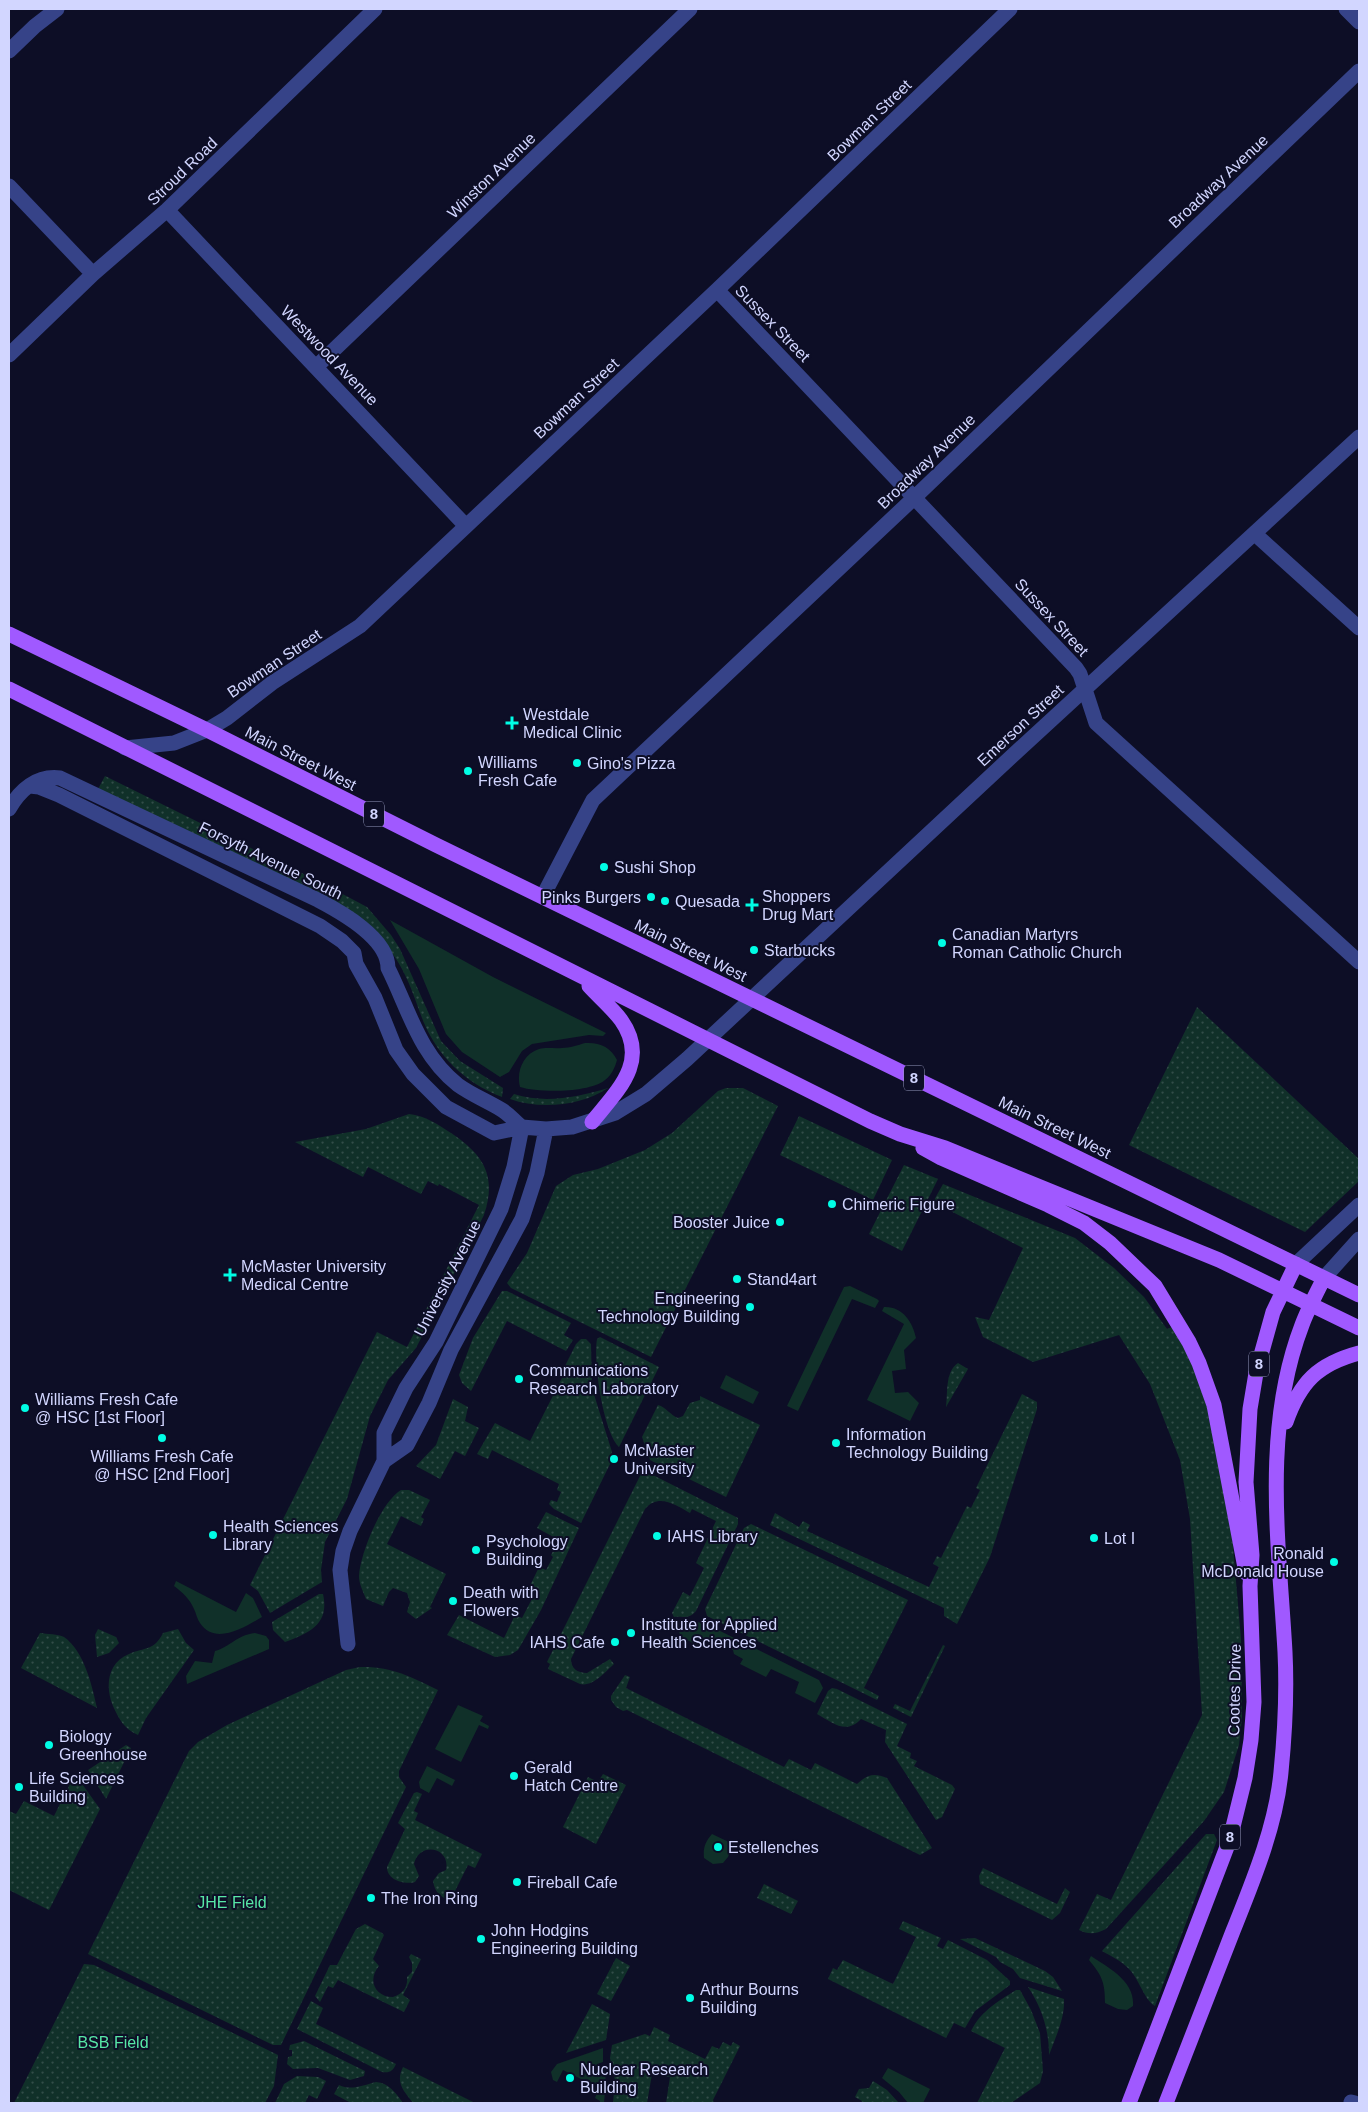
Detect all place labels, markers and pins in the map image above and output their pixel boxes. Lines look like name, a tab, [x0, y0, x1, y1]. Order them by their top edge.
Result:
place label: Westdale Medical Clinic	[523, 706, 622, 741]
marker: Westdale Medical Clinic	[505, 716, 519, 730]
place label: Williams Fresh Cafe	[478, 754, 557, 789]
place label: Gino's Pizza	[587, 755, 676, 772]
marker: Gino's Pizza	[571, 757, 583, 769]
marker: Williams Fresh Cafe	[462, 765, 474, 777]
place label: Sushi Shop	[614, 859, 696, 876]
marker: Sushi Shop	[598, 861, 610, 873]
place label: Shoppers Drug Mart	[762, 888, 834, 923]
place label: Pinks Burgers	[541, 889, 641, 906]
marker: Pinks Burgers	[645, 891, 657, 903]
place label: Quesada	[675, 893, 740, 910]
marker: Quesada	[659, 895, 671, 907]
marker: Shoppers Drug Mart	[746, 899, 758, 911]
place label: Canadian Martyrs Roman Catholic Church	[952, 926, 1122, 961]
marker: Canadian Martyrs Roman Catholic Church	[936, 937, 948, 949]
place label: Starbucks	[764, 942, 835, 959]
marker: Starbucks	[748, 944, 760, 956]
place label: Chimeric Figure	[842, 1196, 955, 1213]
marker: Chimeric Figure	[826, 1198, 838, 1210]
place label: Booster Juice	[673, 1214, 770, 1231]
marker: Booster Juice	[774, 1216, 786, 1228]
place label: McMaster University Medical Centre	[241, 1258, 386, 1293]
marker: McMaster University Medical Centre	[223, 1268, 237, 1282]
place label: Stand4art	[747, 1271, 817, 1288]
marker: Stand4art	[731, 1273, 743, 1285]
place label: Engineering Technology Building	[598, 1290, 740, 1325]
marker: Engineering Technology Building	[744, 1301, 756, 1313]
place label: Communications Research Laboratory	[529, 1362, 678, 1397]
marker: Communications Research Laboratory	[513, 1373, 525, 1385]
place label: Williams Fresh Cafe @ HSC [1st Floor]	[35, 1391, 178, 1426]
marker: Williams Fresh Cafe @ HSC [1st Floor]	[19, 1402, 31, 1414]
place label: Information Technology Building	[846, 1426, 988, 1461]
marker: Williams Fresh Cafe @ HSC [2nd Floor]	[156, 1432, 168, 1444]
marker: Information Technology Building	[830, 1437, 842, 1449]
place label: McMaster University	[624, 1442, 695, 1477]
place label: Williams Fresh Cafe @ HSC [2nd Floor]	[90, 1448, 234, 1483]
marker: McMaster University	[608, 1453, 620, 1465]
place label: Health Sciences Library	[223, 1518, 339, 1553]
place label: IAHS Library	[667, 1528, 758, 1545]
marker: Health Sciences Library	[207, 1529, 219, 1541]
marker: IAHS Library	[651, 1530, 663, 1542]
place label: Lot I	[1104, 1530, 1135, 1547]
marker: Lot I	[1088, 1532, 1100, 1544]
place label: Psychology Building	[486, 1533, 568, 1568]
marker: Psychology Building	[470, 1544, 482, 1556]
place label: Ronald McDonald House	[1201, 1545, 1324, 1580]
marker: Ronald McDonald House	[1328, 1556, 1340, 1568]
place label: Death with Flowers	[463, 1584, 539, 1619]
marker: Death with Flowers	[447, 1595, 459, 1607]
place label: Institute for Applied Health Sciences	[641, 1616, 777, 1651]
marker: Institute for Applied Health Sciences	[625, 1627, 637, 1639]
place label: IAHS Cafe	[529, 1634, 605, 1651]
marker: IAHS Cafe	[609, 1636, 621, 1648]
place label: Biology Greenhouse	[59, 1728, 147, 1763]
marker: Biology Greenhouse	[43, 1739, 55, 1751]
place label: Gerald Hatch Centre	[524, 1759, 618, 1794]
place label: Life Sciences Building	[29, 1770, 124, 1805]
marker: Gerald Hatch Centre	[508, 1770, 520, 1782]
marker: Life Sciences Building	[13, 1781, 25, 1793]
place label: Estellenches	[728, 1839, 819, 1856]
marker: Estellenches	[712, 1841, 724, 1853]
place label: Fireball Cafe	[527, 1874, 618, 1891]
marker: Fireball Cafe	[511, 1876, 523, 1888]
place label: The Iron Ring	[381, 1890, 478, 1907]
marker: The Iron Ring	[365, 1892, 377, 1904]
place label: John Hodgins Engineering Building	[491, 1922, 638, 1957]
marker: John Hodgins Engineering Building	[475, 1933, 487, 1945]
place label: Arthur Bourns Building	[700, 1981, 799, 2016]
marker: Arthur Bourns Building	[684, 1992, 696, 2004]
place label: Nuclear Research Building	[580, 2061, 708, 2096]
marker: Nuclear Research Building	[564, 2072, 576, 2084]

